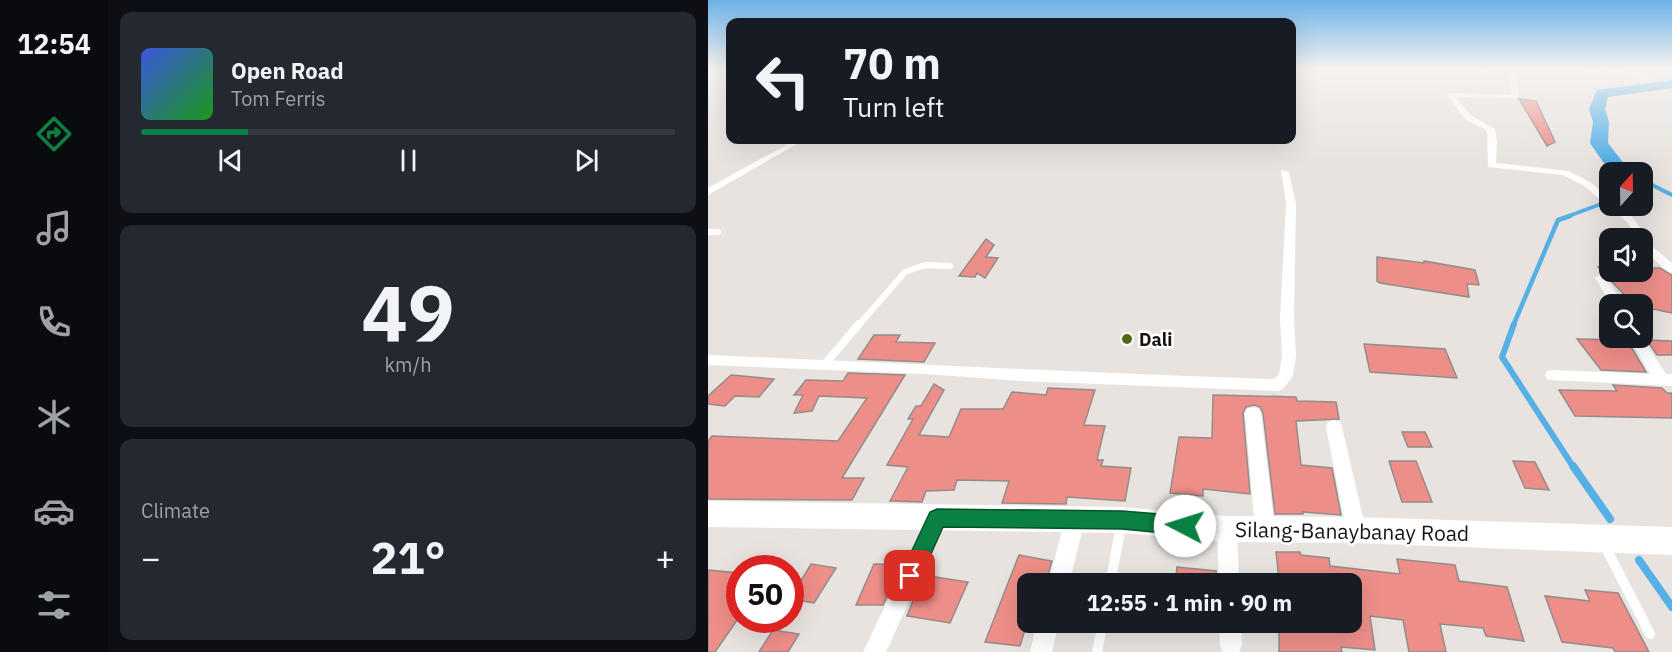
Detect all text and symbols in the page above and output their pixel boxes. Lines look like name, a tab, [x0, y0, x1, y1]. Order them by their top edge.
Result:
text: 12:54	[17, 26, 91, 61]
text: 70 m	[843, 36, 941, 91]
icon: left	[744, 42, 822, 120]
text: Open Road	[231, 56, 344, 85]
text: Tom Ferris	[231, 85, 326, 112]
text: Turn left	[843, 89, 944, 124]
icon: directions	[33, 113, 75, 155]
icon: previous	[214, 144, 247, 177]
icon: pause	[392, 144, 425, 177]
icon: next	[570, 144, 603, 177]
north arrow	[1599, 162, 1653, 216]
map controls	[1599, 162, 1653, 348]
icon: music	[33, 207, 75, 249]
button: sound	[1599, 228, 1653, 282]
text: 49	[361, 261, 455, 362]
button: search	[1599, 294, 1653, 348]
icon: phone	[33, 301, 75, 343]
place label: Dali	[1139, 328, 1172, 351]
marker: Dali	[1120, 332, 1134, 346]
text: km/h	[384, 351, 432, 378]
icon: climate	[33, 396, 75, 438]
icon: car	[33, 490, 75, 532]
position arrow	[1153, 494, 1217, 558]
text: Climate	[141, 497, 210, 524]
street label: Silang-Banaybanay Road	[1235, 515, 1469, 547]
text: 21°	[370, 528, 446, 586]
text: −	[141, 536, 161, 579]
text: +	[655, 536, 675, 579]
pin	[884, 550, 935, 601]
speed limit sign: 50	[726, 555, 804, 633]
icon: arrive	[893, 559, 926, 592]
icon: filters	[33, 584, 75, 626]
text: 12:55 · 1 min · 90 m	[1087, 588, 1292, 617]

